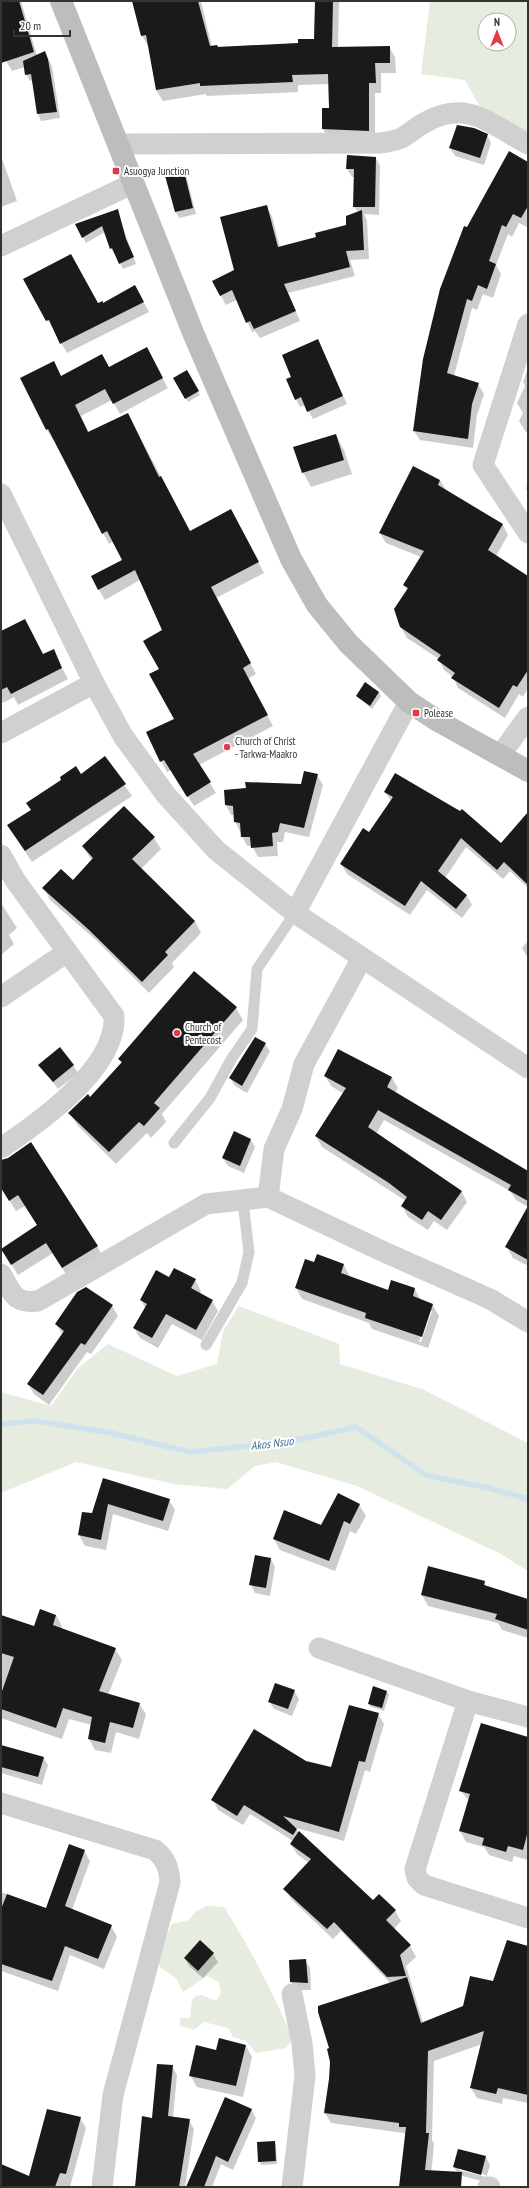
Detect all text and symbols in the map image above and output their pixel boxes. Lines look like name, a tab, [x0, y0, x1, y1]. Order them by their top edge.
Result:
scale bar	[14, 12, 70, 38]
north arrow	[477, 12, 517, 52]
text: N	[494, 15, 500, 29]
text: 20 m	[20, 18, 41, 33]
place label: Asuogya Junction	[124, 164, 189, 178]
marker: Asuogya Junction	[111, 166, 121, 176]
place label: Polease	[424, 706, 454, 720]
marker: Polease	[411, 708, 421, 718]
place label: Church of Christ - Tarkwa-Maakro	[235, 734, 297, 761]
marker: Church of Christ - Tarkwa-Maakro	[222, 742, 232, 752]
place label: Church of Pentecost	[185, 1020, 222, 1047]
marker: Church of Pentecost	[172, 1028, 182, 1038]
water label: Akos Nsuo	[250, 1433, 295, 1453]

